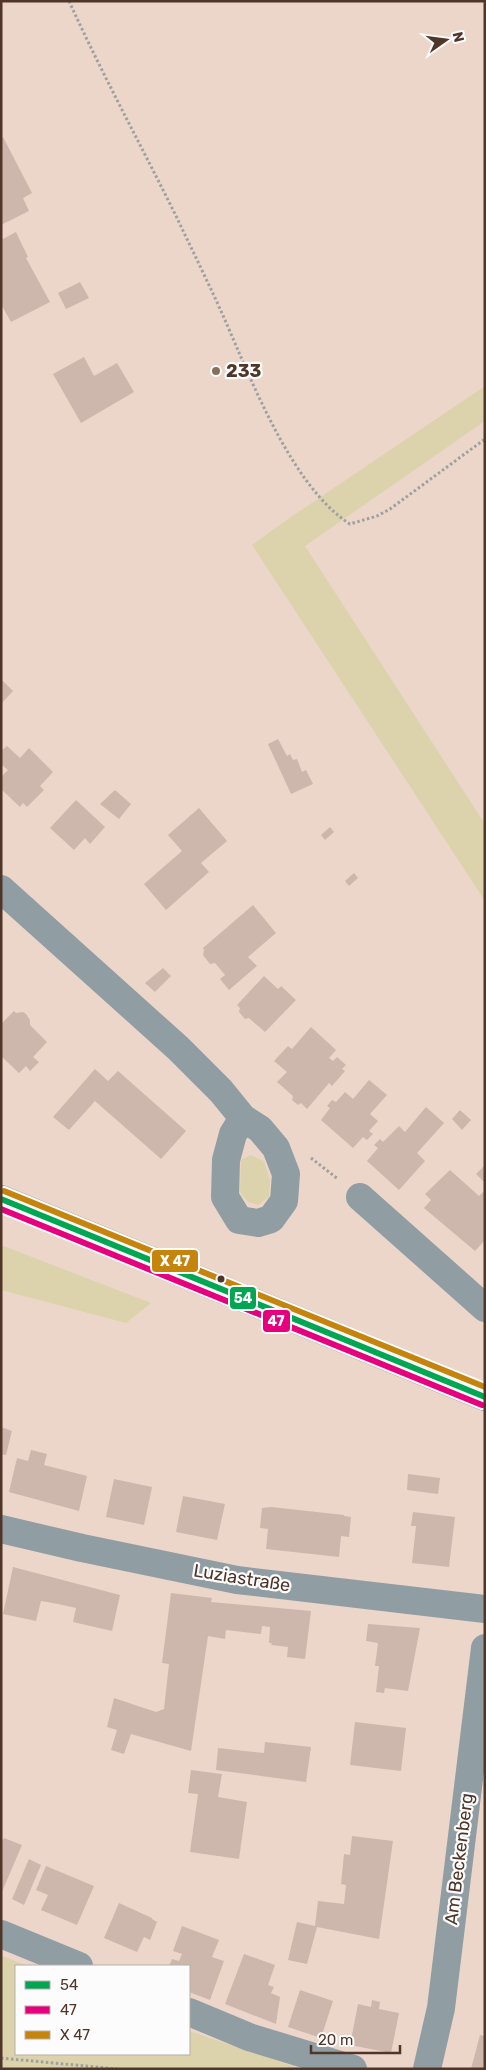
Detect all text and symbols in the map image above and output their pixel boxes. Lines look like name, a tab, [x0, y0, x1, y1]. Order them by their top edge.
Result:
north arrow	[421, 15, 471, 65]
text: N	[449, 30, 468, 44]
place label: 233	[226, 360, 262, 382]
marker: 233	[210, 365, 222, 377]
line badge: X 47	[151, 1249, 199, 1273]
text: X 47	[160, 1253, 190, 1270]
unlabelled marker	[216, 1274, 226, 1284]
line badge: 54	[229, 1286, 257, 1310]
text: 54	[234, 1290, 253, 1307]
line badge: 47	[262, 1309, 291, 1333]
text: 47	[267, 1313, 285, 1330]
street label: Luziastraße	[192, 1559, 292, 1597]
street label: Am Beckenberg	[440, 1792, 478, 1926]
legend	[15, 1965, 190, 2055]
text: 54	[60, 1976, 78, 1994]
text: 47	[60, 2001, 77, 2019]
scale bar	[311, 2022, 400, 2054]
text: X 47	[60, 2026, 90, 2044]
text: 20 m	[318, 2031, 353, 2049]

